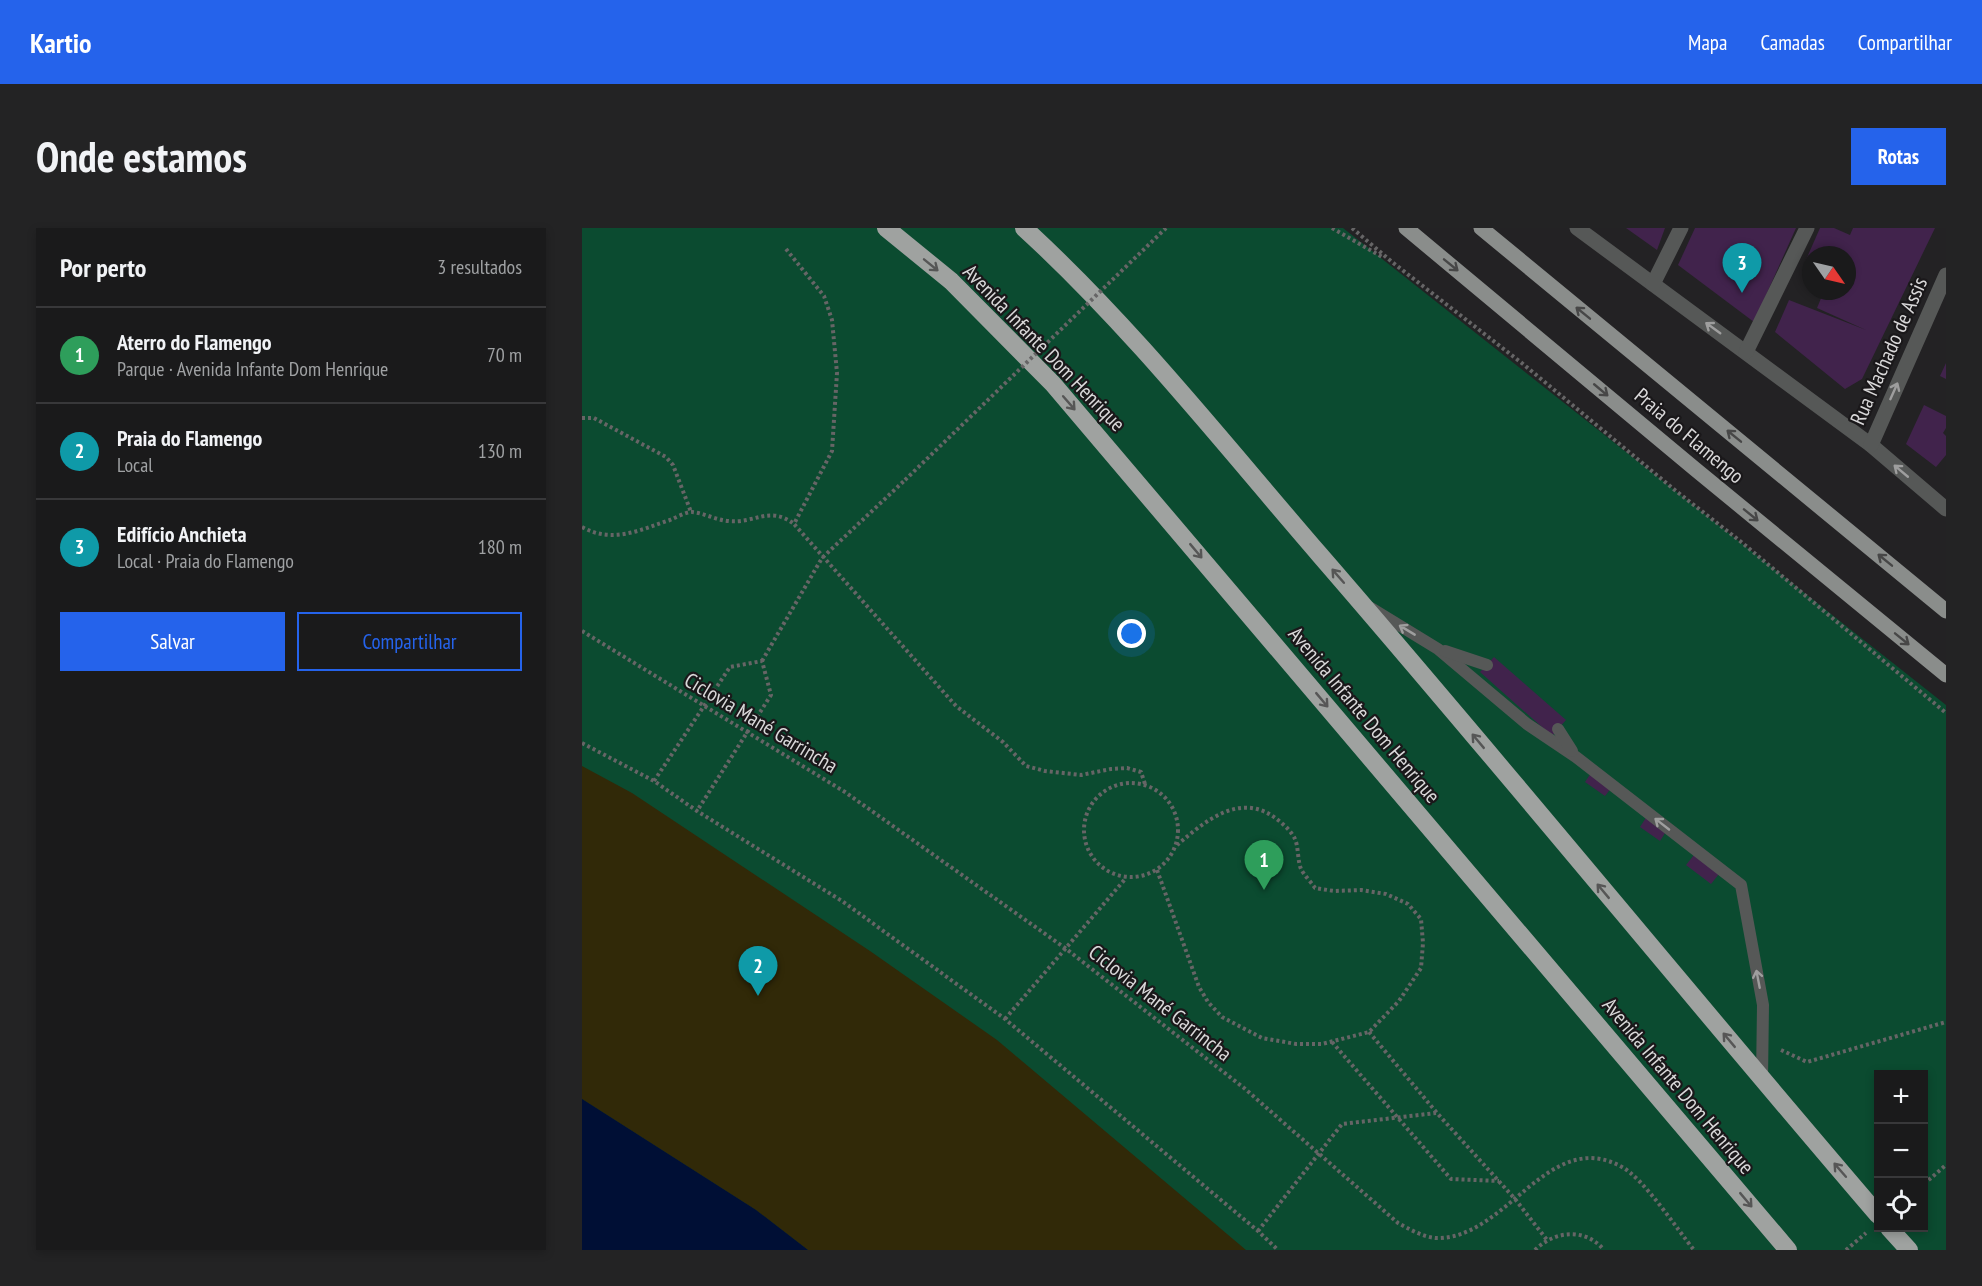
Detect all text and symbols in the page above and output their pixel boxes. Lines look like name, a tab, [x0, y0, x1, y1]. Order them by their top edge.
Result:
text: Kartio	[30, 24, 92, 61]
text: Mapa	[1688, 29, 1727, 56]
text: Camadas	[1760, 29, 1825, 56]
text: Compartilhar	[1858, 29, 1952, 56]
button: Rotas	[1851, 128, 1946, 185]
text: Onde estamos	[36, 129, 247, 184]
pin: 3	[1722, 244, 1762, 293]
north arrow	[1802, 246, 1856, 300]
text: Por perto	[60, 251, 146, 284]
text: 3 resultados	[437, 254, 522, 280]
one-way arrow	[923, 258, 938, 272]
street label: Avenida Infante Dom Henrique	[957, 258, 1131, 437]
one-way arrow	[1443, 258, 1459, 271]
street label: Rua Machado de Assis	[1844, 273, 1933, 429]
one-way arrow	[1575, 306, 1591, 319]
one-way arrow	[1705, 322, 1721, 334]
text: Aterro do Flamengo	[117, 328, 272, 356]
text: 1	[75, 342, 84, 368]
text: 70 m	[487, 342, 522, 368]
text: Parque · Avenida Infante Dom Henrique	[117, 356, 388, 382]
street label: Praia do Flamengo	[1629, 382, 1750, 489]
one-way arrow	[1889, 383, 1901, 401]
one-way arrow	[1593, 384, 1609, 397]
one-way arrow	[1062, 395, 1076, 410]
text: Praia do Flamengo	[117, 424, 262, 452]
one-way arrow	[1726, 430, 1742, 443]
text: 2	[75, 438, 84, 464]
text: 130 m	[478, 438, 522, 464]
text: Local	[117, 452, 153, 478]
one-way arrow	[1894, 464, 1909, 478]
one-way arrow	[1743, 508, 1758, 522]
text: Edifício Anchieta	[117, 520, 247, 548]
text: 3	[75, 534, 84, 560]
text: 180 m	[478, 534, 522, 560]
one-way arrow	[1189, 543, 1202, 559]
text: Local · Praia do Flamengo	[117, 548, 294, 574]
one-way arrow	[1877, 554, 1893, 567]
one-way arrow	[1332, 568, 1345, 584]
button: Salvar	[60, 612, 285, 671]
button: Compartilhar	[297, 612, 522, 671]
your location	[1117, 619, 1146, 648]
street label: Avenida Infante Dom Henrique	[1283, 621, 1446, 808]
one-way arrow	[1399, 624, 1416, 636]
one-way arrow	[1894, 632, 1910, 645]
street label: Ciclovia Mané Garrincha	[680, 666, 843, 779]
one-way arrow	[1315, 692, 1329, 707]
one-way arrow	[1471, 734, 1485, 749]
one-way arrow	[1655, 817, 1671, 830]
pin: 1	[1244, 840, 1284, 890]
one-way arrow	[1597, 883, 1610, 899]
street label: Ciclovia Mané Garrincha	[1083, 938, 1237, 1067]
pin: 2	[738, 946, 777, 996]
one-way arrow	[1753, 970, 1764, 989]
street label: Avenida Infante Dom Henrique	[1597, 992, 1760, 1179]
one-way arrow	[1722, 1033, 1736, 1048]
map controls	[1874, 1070, 1928, 1232]
button: +	[1874, 1070, 1928, 1124]
button: −	[1874, 1124, 1928, 1178]
one-way arrow	[1834, 1162, 1847, 1178]
button: locate	[1874, 1178, 1928, 1232]
one-way arrow	[1739, 1192, 1752, 1208]

